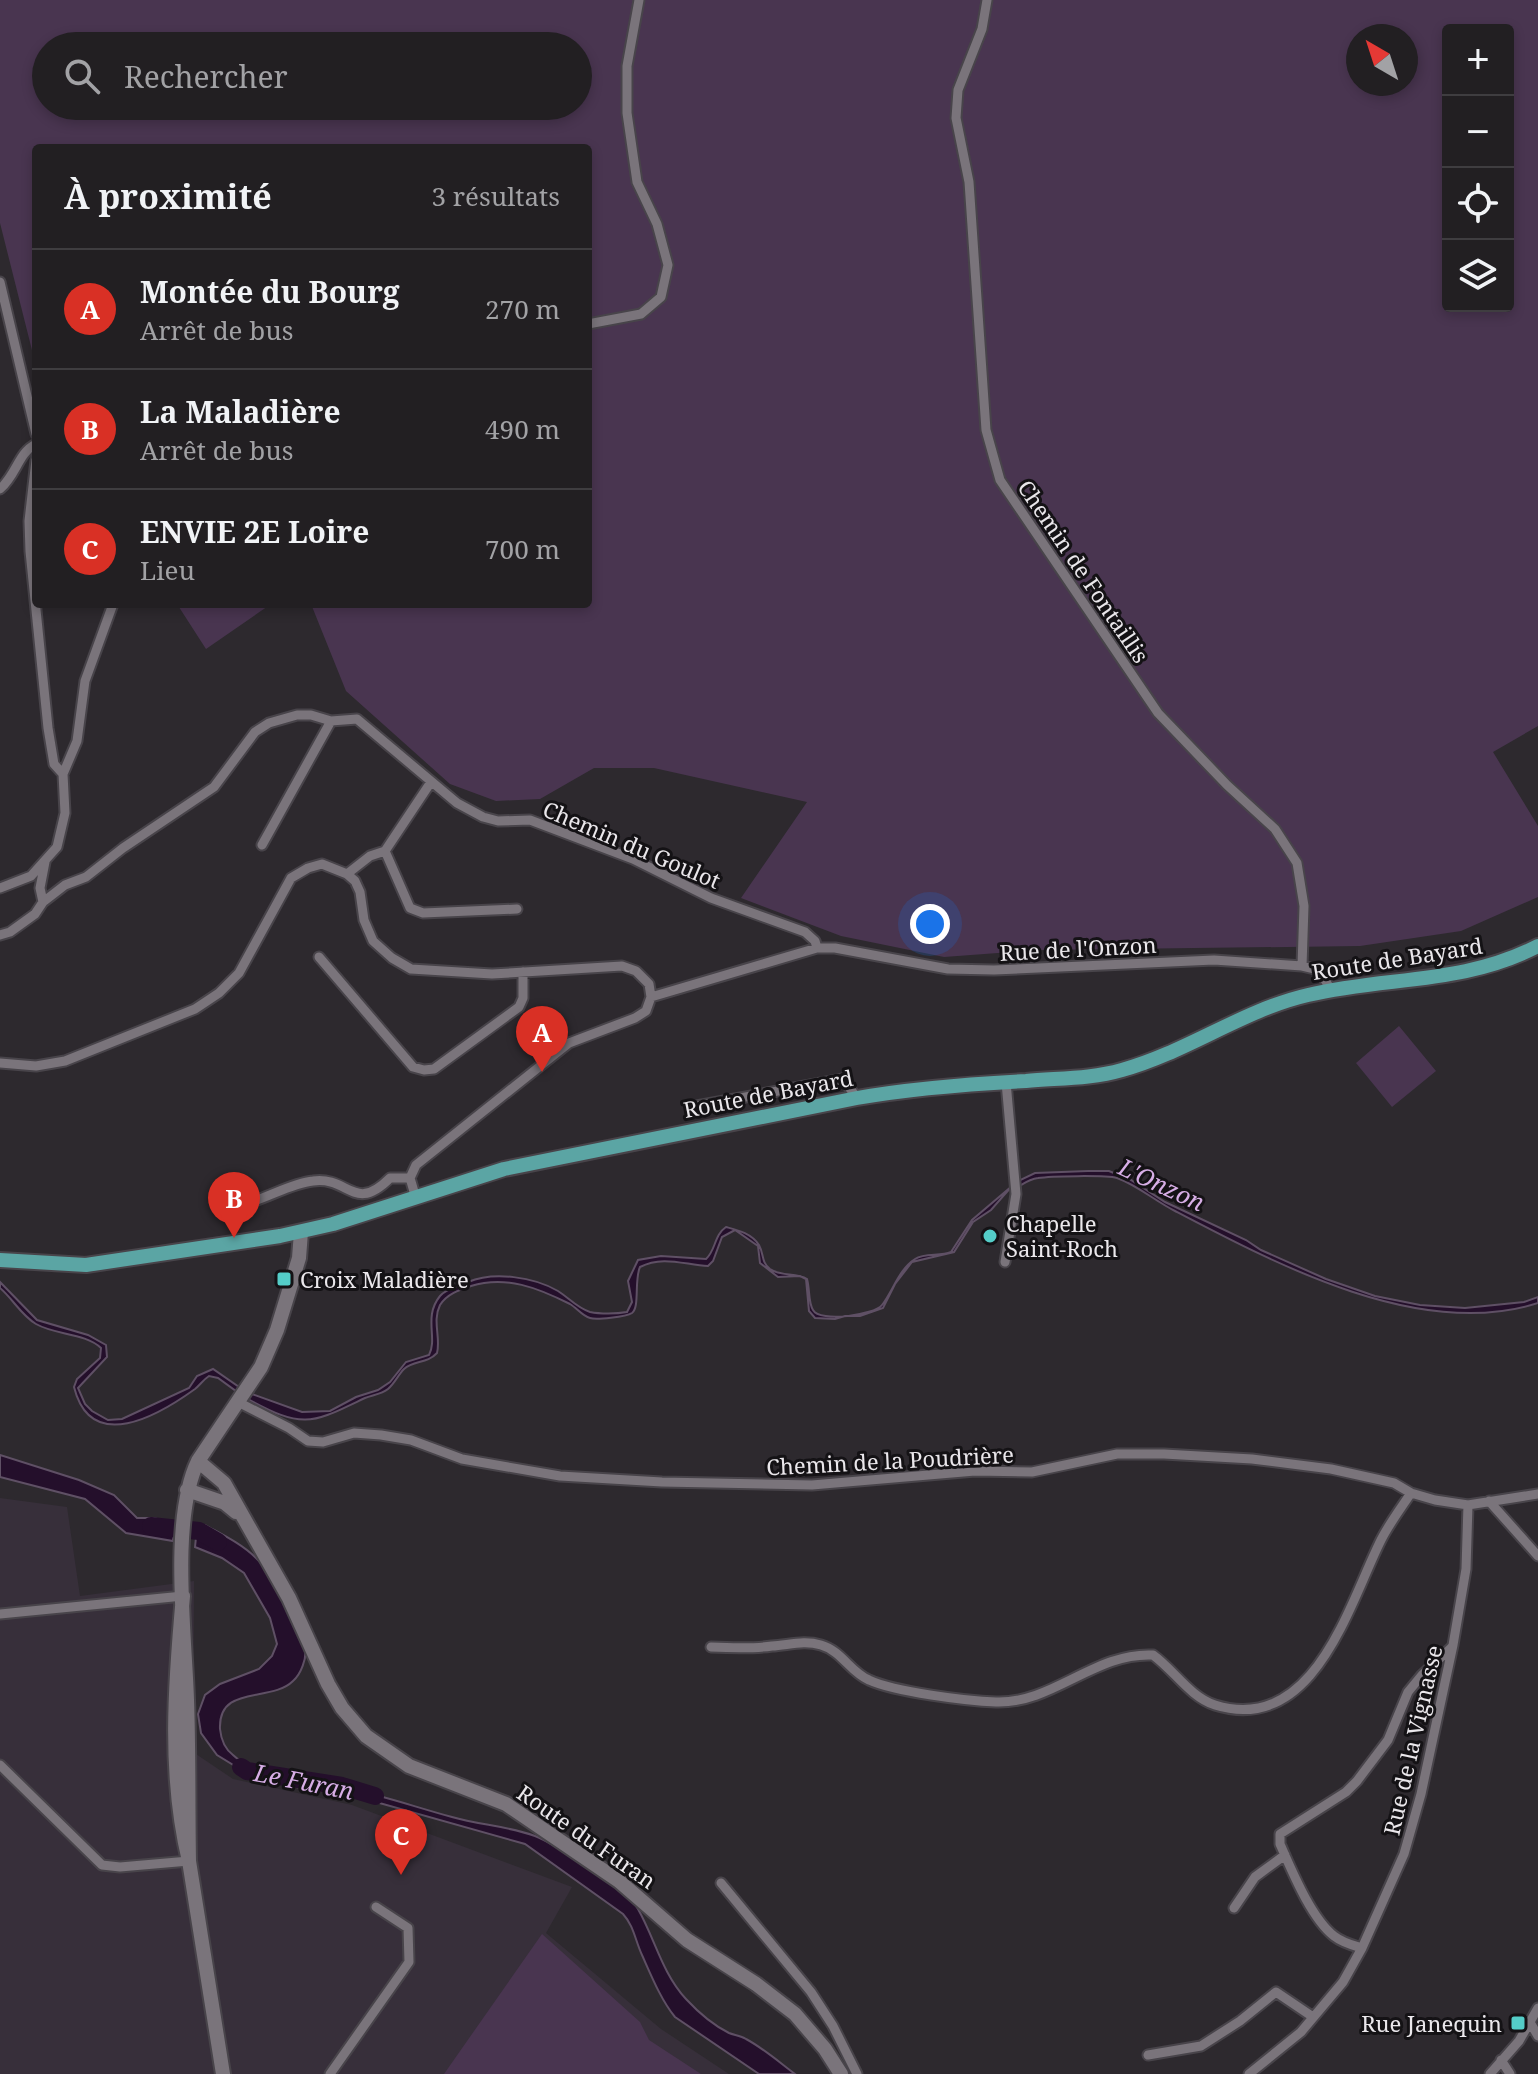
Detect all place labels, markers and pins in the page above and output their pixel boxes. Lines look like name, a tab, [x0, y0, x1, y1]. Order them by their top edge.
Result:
pin: A	[516, 1006, 568, 1072]
pin: B	[208, 1172, 260, 1238]
place label: Chapelle Saint-Roch	[1006, 1208, 1118, 1263]
marker: Chapelle Saint-Roch	[981, 1227, 999, 1245]
place label: Croix Maladière	[300, 1264, 469, 1294]
marker: Croix Maladière	[275, 1270, 293, 1288]
pin: C	[375, 1809, 427, 1875]
place label: Rue Janequin	[1361, 2008, 1502, 2038]
marker: Rue Janequin	[1509, 2014, 1527, 2032]

